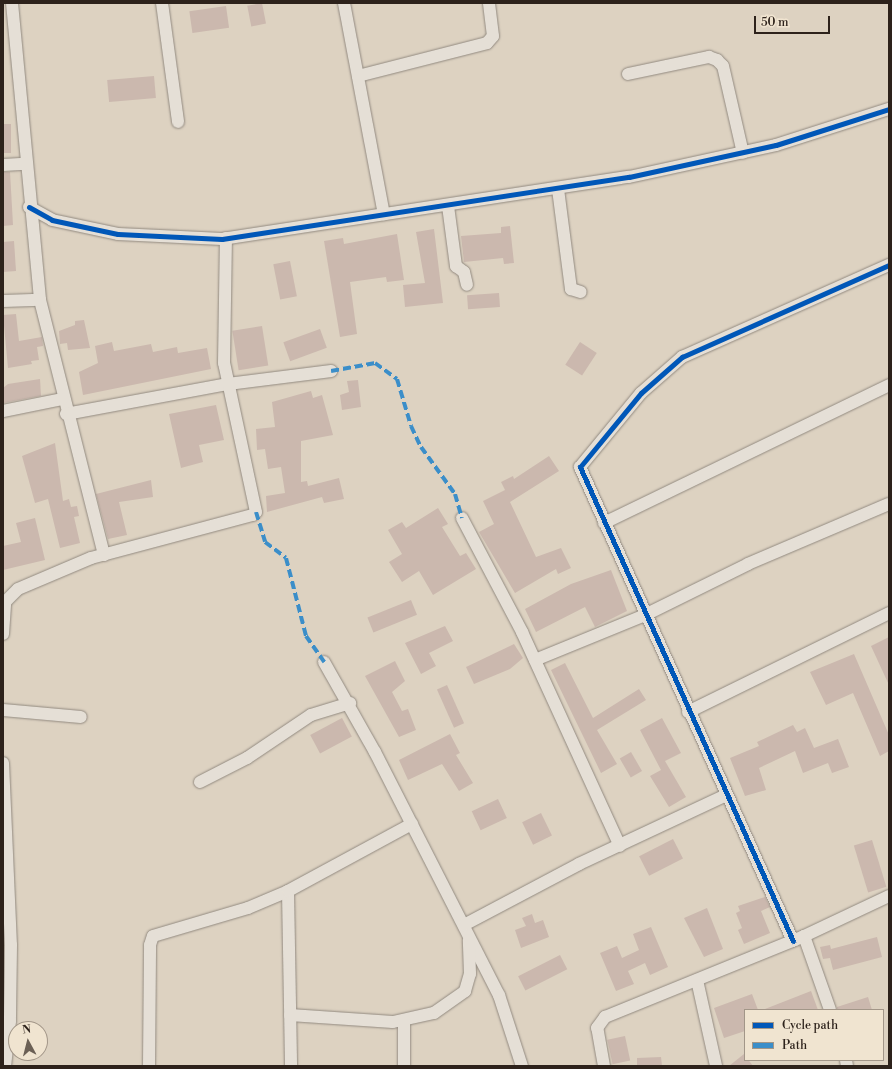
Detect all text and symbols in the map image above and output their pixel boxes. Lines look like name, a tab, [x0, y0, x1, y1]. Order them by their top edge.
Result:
scale bar	[756, 8, 832, 34]
text: 50 m	[761, 15, 789, 30]
legend	[744, 1009, 884, 1061]
text: Cycle path	[782, 1018, 838, 1033]
north arrow	[8, 1021, 48, 1061]
text: N	[21, 1023, 32, 1038]
text: Path	[782, 1038, 807, 1053]

